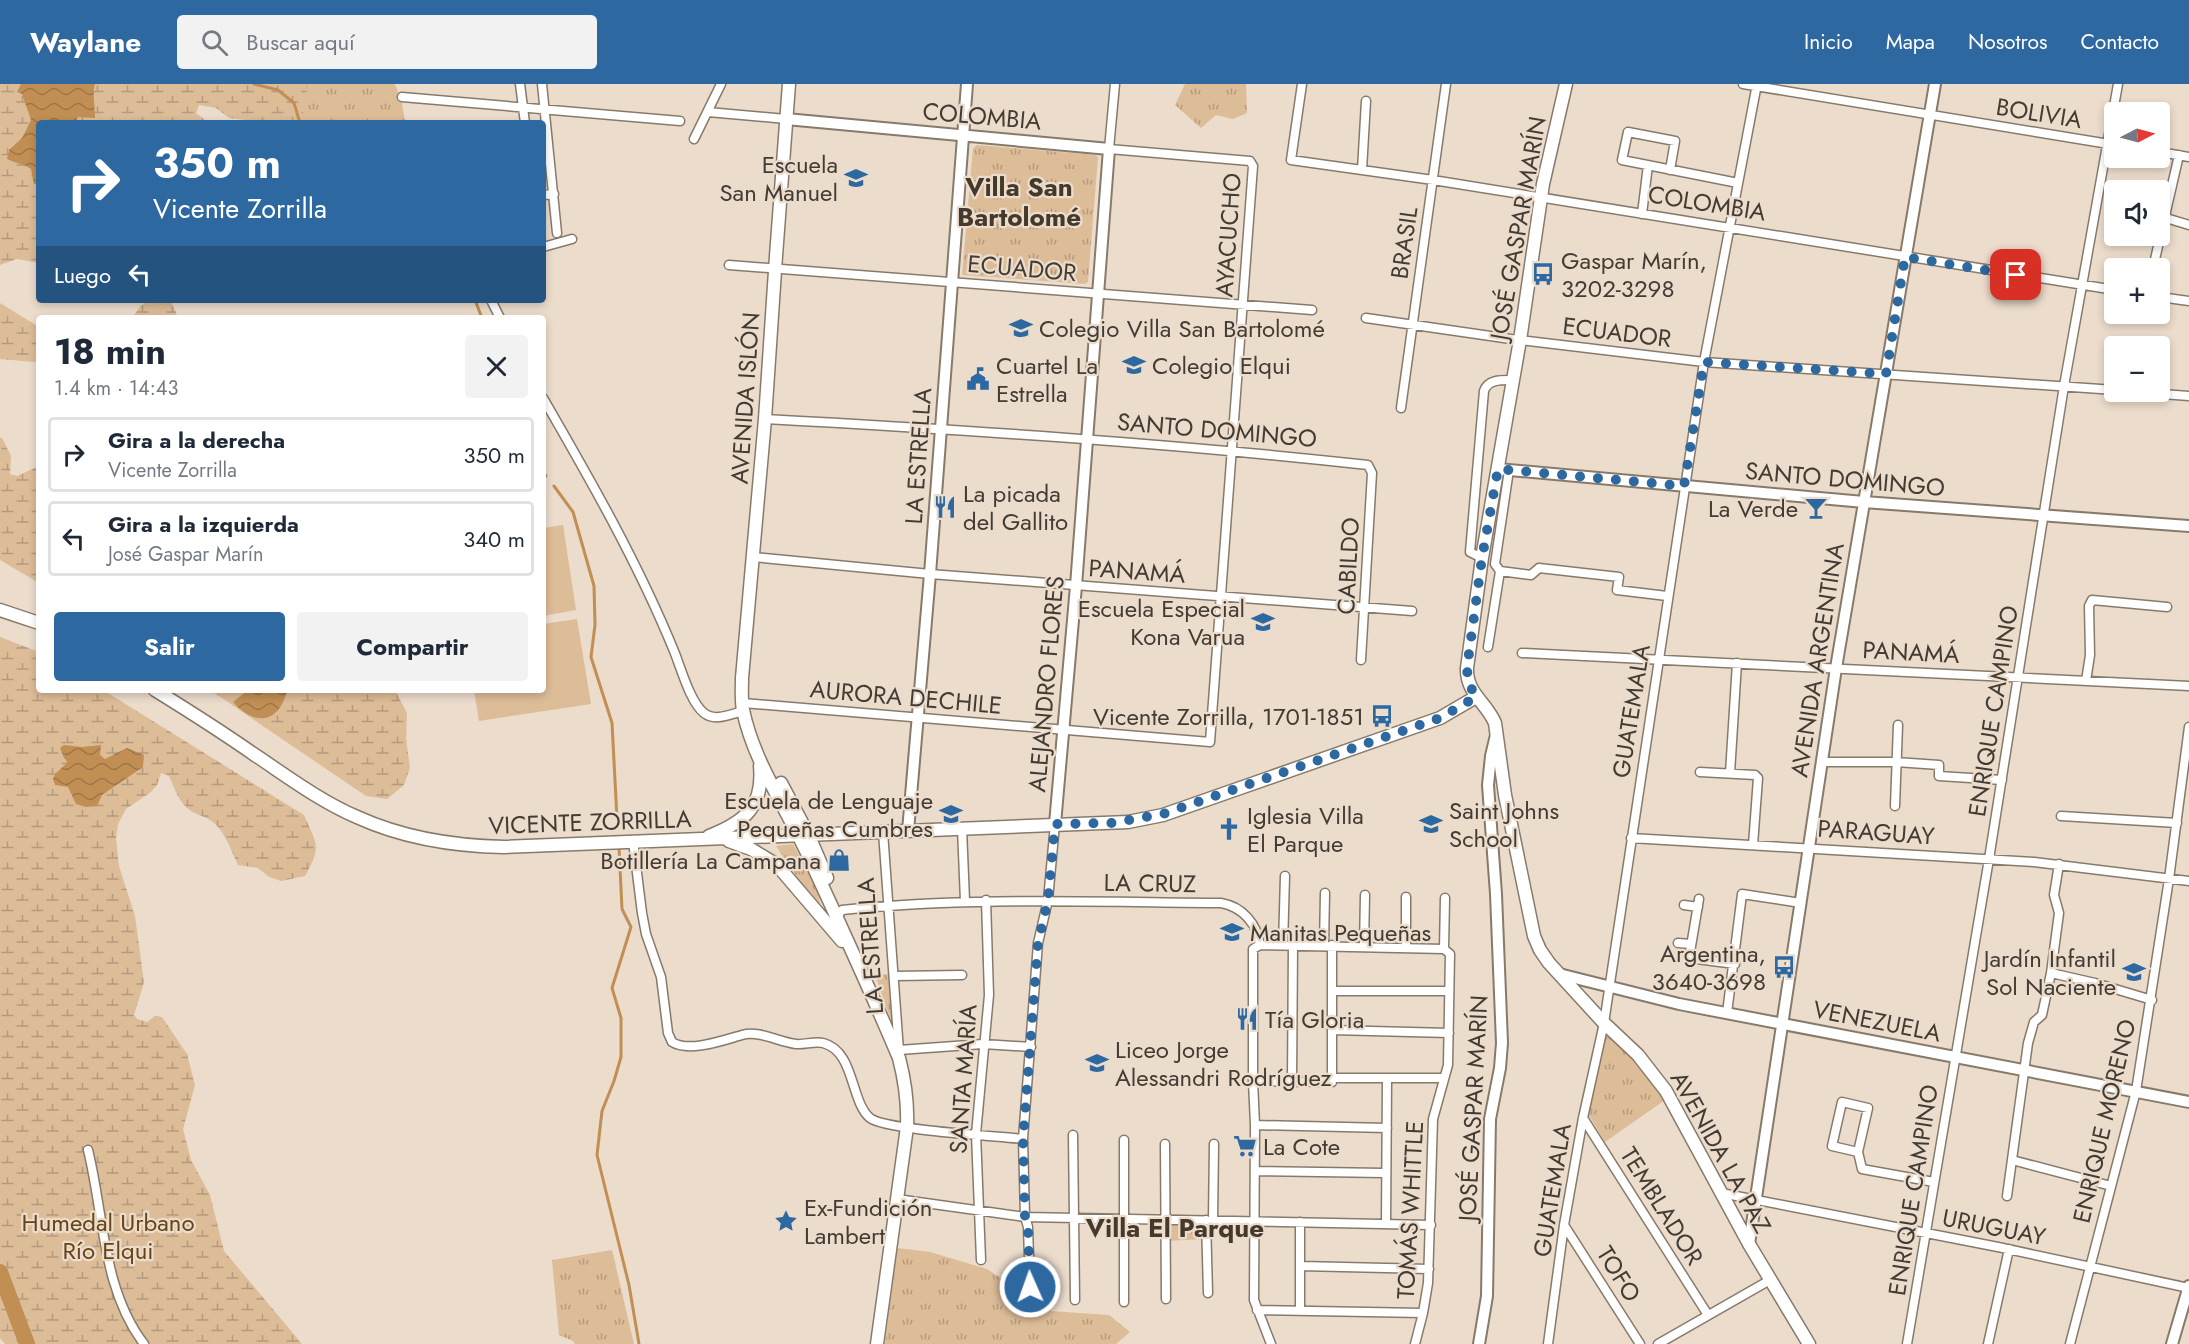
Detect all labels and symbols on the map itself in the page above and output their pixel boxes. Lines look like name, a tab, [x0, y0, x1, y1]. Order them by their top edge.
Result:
street label: BOLIVIA	[1993, 89, 2085, 137]
street label: COLOMBIA	[921, 93, 1043, 139]
north arrow	[2104, 102, 2170, 168]
street label: JOSÉ GASPAR MARÍN	[1481, 114, 1555, 345]
place label: Escuela San Manuel	[719, 147, 838, 210]
school or university icon: Escuela San Manuel	[843, 165, 869, 191]
district label: Villa San Bartolomé	[957, 168, 1081, 236]
street label: AYACUCHO	[1206, 172, 1250, 298]
street label: COLOMBIA	[1645, 176, 1769, 230]
street label: BRASIL	[1382, 204, 1426, 281]
place label: Gaspar Marín, 3202-3298	[1561, 243, 1707, 306]
street label: ECUADOR	[966, 246, 1078, 290]
pin	[1990, 249, 2041, 300]
bus stop icon: Gaspar Marín, 3202-3298	[1530, 261, 1556, 287]
street label: ECUADOR	[1561, 308, 1674, 356]
street label: AVENIDA ISLÓN	[722, 311, 768, 485]
place label: Colegio Villa San Bartolomé	[1039, 311, 1325, 346]
school or university icon: Colegio Villa San Bartolomé	[1008, 315, 1034, 341]
place label: Cuartel La Estrella	[996, 348, 1098, 411]
place label: Colegio Elqui	[1152, 348, 1291, 383]
school or university icon: Colegio Elqui	[1121, 352, 1147, 378]
public building icon: Cuartel La Estrella	[965, 366, 991, 392]
street label: LA ESTRELLA	[896, 386, 940, 525]
street label: SANTO DOMINGO	[1116, 404, 1318, 456]
street label: SANTO DOMINGO	[1744, 453, 1946, 505]
place label: La picada del Gallito	[963, 476, 1068, 539]
place label: La Verde	[1708, 491, 1798, 526]
restaurant icon: La picada del Gallito	[932, 494, 958, 520]
bar icon: La Verde	[1803, 495, 1829, 521]
street label: CABILDO	[1328, 517, 1368, 615]
street label: AVENIDA ARGENTINA	[1781, 540, 1853, 780]
street label: PANAMÁ	[1087, 550, 1187, 592]
street label: ALEJANDRO FLORES	[1019, 574, 1073, 794]
place label: Escuela Especial Kona Varua	[1078, 591, 1245, 654]
street label: ENRIQUE CAMPINO	[1959, 603, 2027, 819]
school or university icon: Escuela Especial Kona Varua	[1250, 609, 1276, 635]
street label: PANAMÁ	[1862, 632, 1961, 672]
street label: GUATEMALA	[1603, 642, 1659, 780]
street label: AURORA DECHILE	[808, 671, 1004, 723]
place label: Vicente Zorrilla, 1701-1851	[1093, 699, 1364, 734]
bus stop icon: Vicente Zorrilla, 1701-1851	[1369, 703, 1395, 729]
place label: Escuela de Lenguaje Pequeñas Cumbres	[724, 783, 933, 846]
place label: Saint Johns School	[1449, 793, 1559, 856]
place label: Iglesia Villa El Parque	[1247, 798, 1364, 861]
street label: VICENTE ZORRILLA	[488, 801, 692, 843]
school or university icon: Escuela de Lenguaje Pequeñas Cumbres	[938, 801, 964, 827]
street label: PARAGUAY	[1816, 810, 1936, 854]
school or university icon: Saint Johns School	[1418, 811, 1444, 837]
church icon: Iglesia Villa El Parque	[1216, 816, 1242, 842]
place label: Botillería La Campana	[600, 843, 821, 878]
shop icon: Botillería La Campana	[826, 847, 852, 873]
street label: LA CRUZ	[1103, 865, 1197, 901]
street label: LA ESTRELLA	[848, 876, 892, 1015]
place label: Manitas Pequeñas	[1250, 915, 1431, 950]
school or university icon: Manitas Pequeñas	[1219, 919, 1245, 945]
place label: Argentina, 3640-3698	[1652, 936, 1766, 999]
place label: Jardín Infantil Sol Naciente	[1981, 941, 2116, 1004]
bus stop icon: Argentina, 3640-3698	[1771, 954, 1797, 980]
school or university icon: Jardín Infantil Sol Naciente	[2121, 959, 2147, 985]
street label: VENEZUELA	[1810, 991, 1944, 1051]
street label: JOSÉ GASPAR MARÍN	[1449, 994, 1496, 1225]
place label: Tía Gloria	[1265, 1002, 1364, 1037]
street label: SANTA MARÍA	[940, 1003, 986, 1155]
restaurant icon: Tía Gloria	[1234, 1006, 1260, 1032]
street label: ENRIQUE MORENO	[2064, 1016, 2144, 1226]
place label: Liceo Jorge Alessandri Rodríguez	[1115, 1032, 1332, 1095]
school or university icon: Liceo Jorge Alessandri Rodríguez	[1084, 1050, 1110, 1076]
street label: AVENIDA LA PAZ	[1662, 1065, 1780, 1239]
street label: ENRIQUE CAMPINO	[1879, 1082, 1947, 1298]
street label: TOMÁS WHITTLE	[1388, 1120, 1432, 1300]
street label: GUATEMALA	[1524, 1121, 1580, 1259]
place label: La Cote	[1263, 1129, 1340, 1164]
supermarket icon: La Cote	[1232, 1133, 1258, 1159]
street label: TEMBLADOR	[1612, 1140, 1712, 1272]
place label: Ex-Fundición Lambert	[804, 1190, 932, 1253]
street label: URUGUAY	[1939, 1200, 2049, 1254]
park label: Humedal Urbano Río Elqui	[22, 1205, 194, 1268]
place icon: Ex-Fundición Lambert	[773, 1208, 799, 1234]
district label: Villa El Parque	[1085, 1209, 1264, 1247]
street label: TOFO	[1588, 1239, 1650, 1309]
position arrow	[998, 1255, 1062, 1319]

